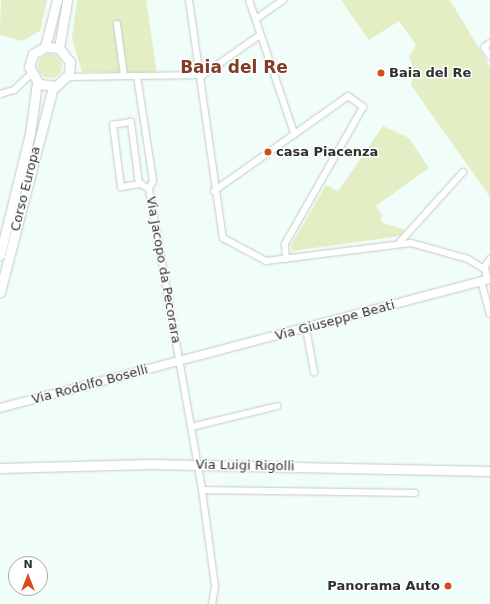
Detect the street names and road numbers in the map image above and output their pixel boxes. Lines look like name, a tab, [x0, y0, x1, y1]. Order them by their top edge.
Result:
street label: Corso Europa	[8, 145, 44, 233]
street label: Via Jacopo da Pecorara	[142, 195, 184, 345]
street label: Via Giuseppe Beati	[273, 298, 397, 344]
street label: Via Rodolfo Boselli	[30, 362, 150, 408]
street label: Via Luigi Rigolli	[195, 457, 295, 475]

